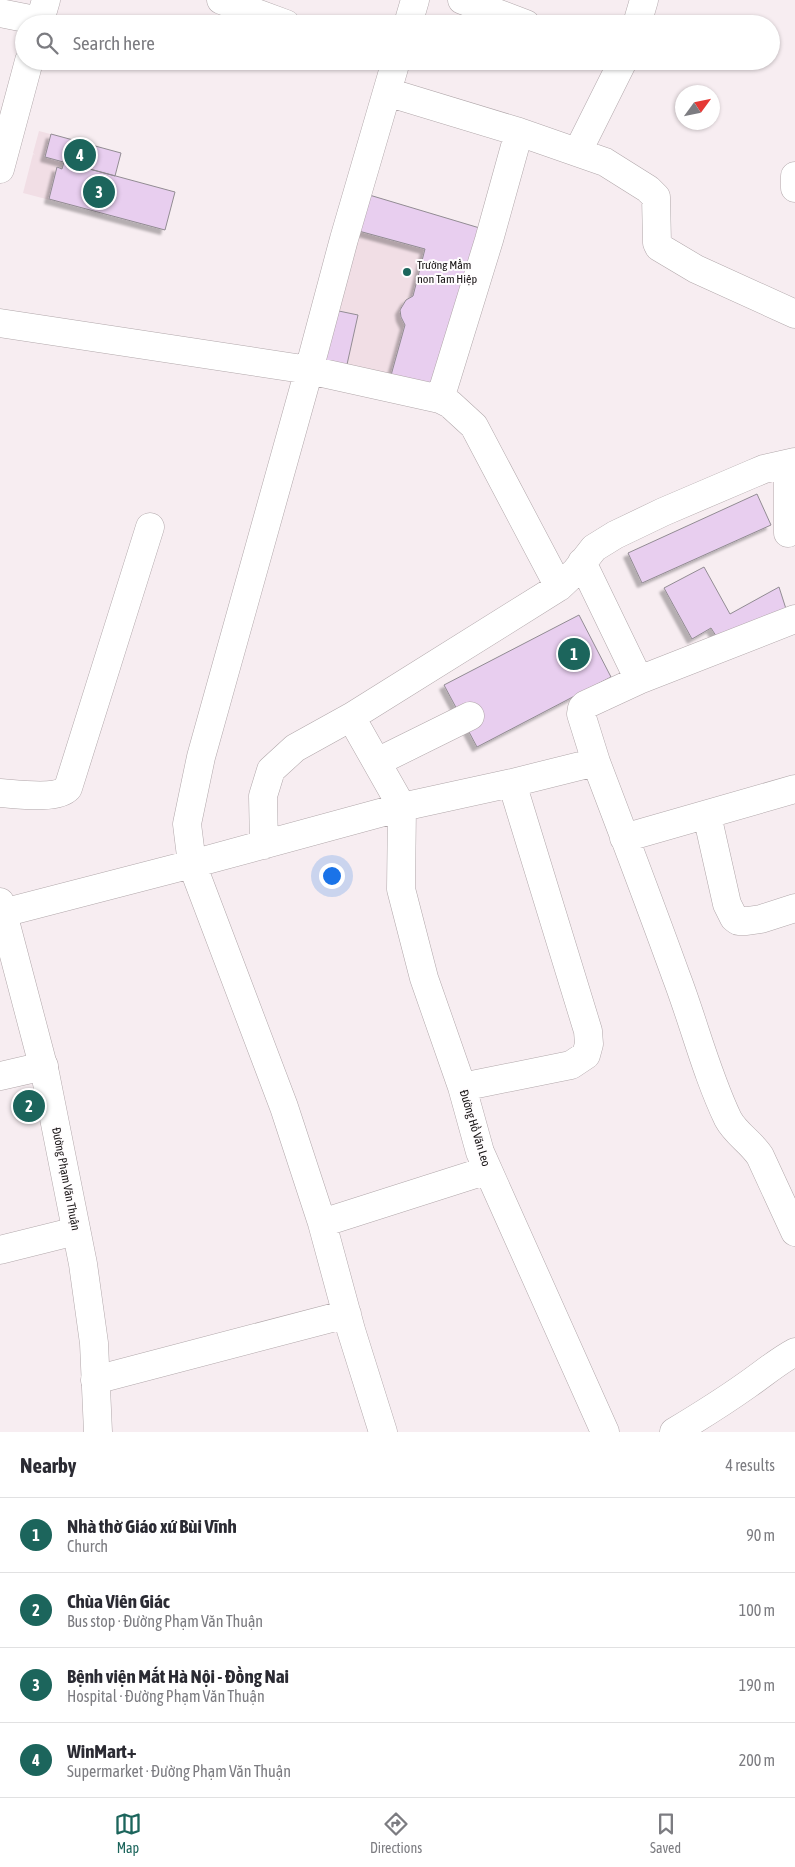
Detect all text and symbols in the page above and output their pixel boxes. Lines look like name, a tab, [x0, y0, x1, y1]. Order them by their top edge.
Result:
search box	[15, 15, 780, 70]
icon: search	[33, 29, 61, 57]
text: Search here	[73, 32, 155, 54]
north arrow	[675, 85, 720, 130]
pin: 4	[64, 136, 96, 174]
pin: 3	[83, 173, 115, 211]
place label: Trường Mầm non Tam Hiệp	[417, 258, 477, 286]
marker: Trường Mầm non Tam Hiệp	[401, 266, 413, 278]
pin: 1	[558, 635, 590, 673]
your location	[319, 863, 345, 889]
pin: 2	[13, 1087, 45, 1125]
street label: Đường Hồ Văn Leo	[457, 1088, 493, 1168]
street label: Đường Phạm Văn Thuận	[49, 1126, 83, 1232]
text: Nearby	[20, 1453, 76, 1477]
text: 4 results	[725, 1456, 775, 1474]
text: Nhà thờ Giáo xứ Bùi Vĩnh	[67, 1515, 237, 1537]
text: 1	[32, 1526, 40, 1544]
text: 90 m	[746, 1526, 775, 1544]
text: Church	[67, 1537, 108, 1555]
text: Chùa Viên Giác	[67, 1590, 170, 1612]
text: 2	[32, 1601, 40, 1619]
text: 100 m	[739, 1601, 775, 1619]
text: Bus stop · Đường Phạm Văn Thuận	[67, 1612, 263, 1630]
text: Bệnh viện Mắt Hà Nội - Đồng Nai	[67, 1665, 289, 1687]
text: 3	[32, 1676, 40, 1694]
text: 190 m	[739, 1676, 775, 1694]
text: Hospital · Đường Phạm Văn Thuận	[67, 1687, 265, 1705]
text: WinMart+	[67, 1740, 137, 1762]
text: 4	[32, 1751, 40, 1769]
text: 200 m	[739, 1751, 775, 1769]
text: Supermarket · Đường Phạm Văn Thuận	[67, 1762, 291, 1780]
tab: Map	[114, 1810, 142, 1856]
tab: Directions	[370, 1810, 422, 1856]
tab: Saved	[650, 1810, 681, 1856]

